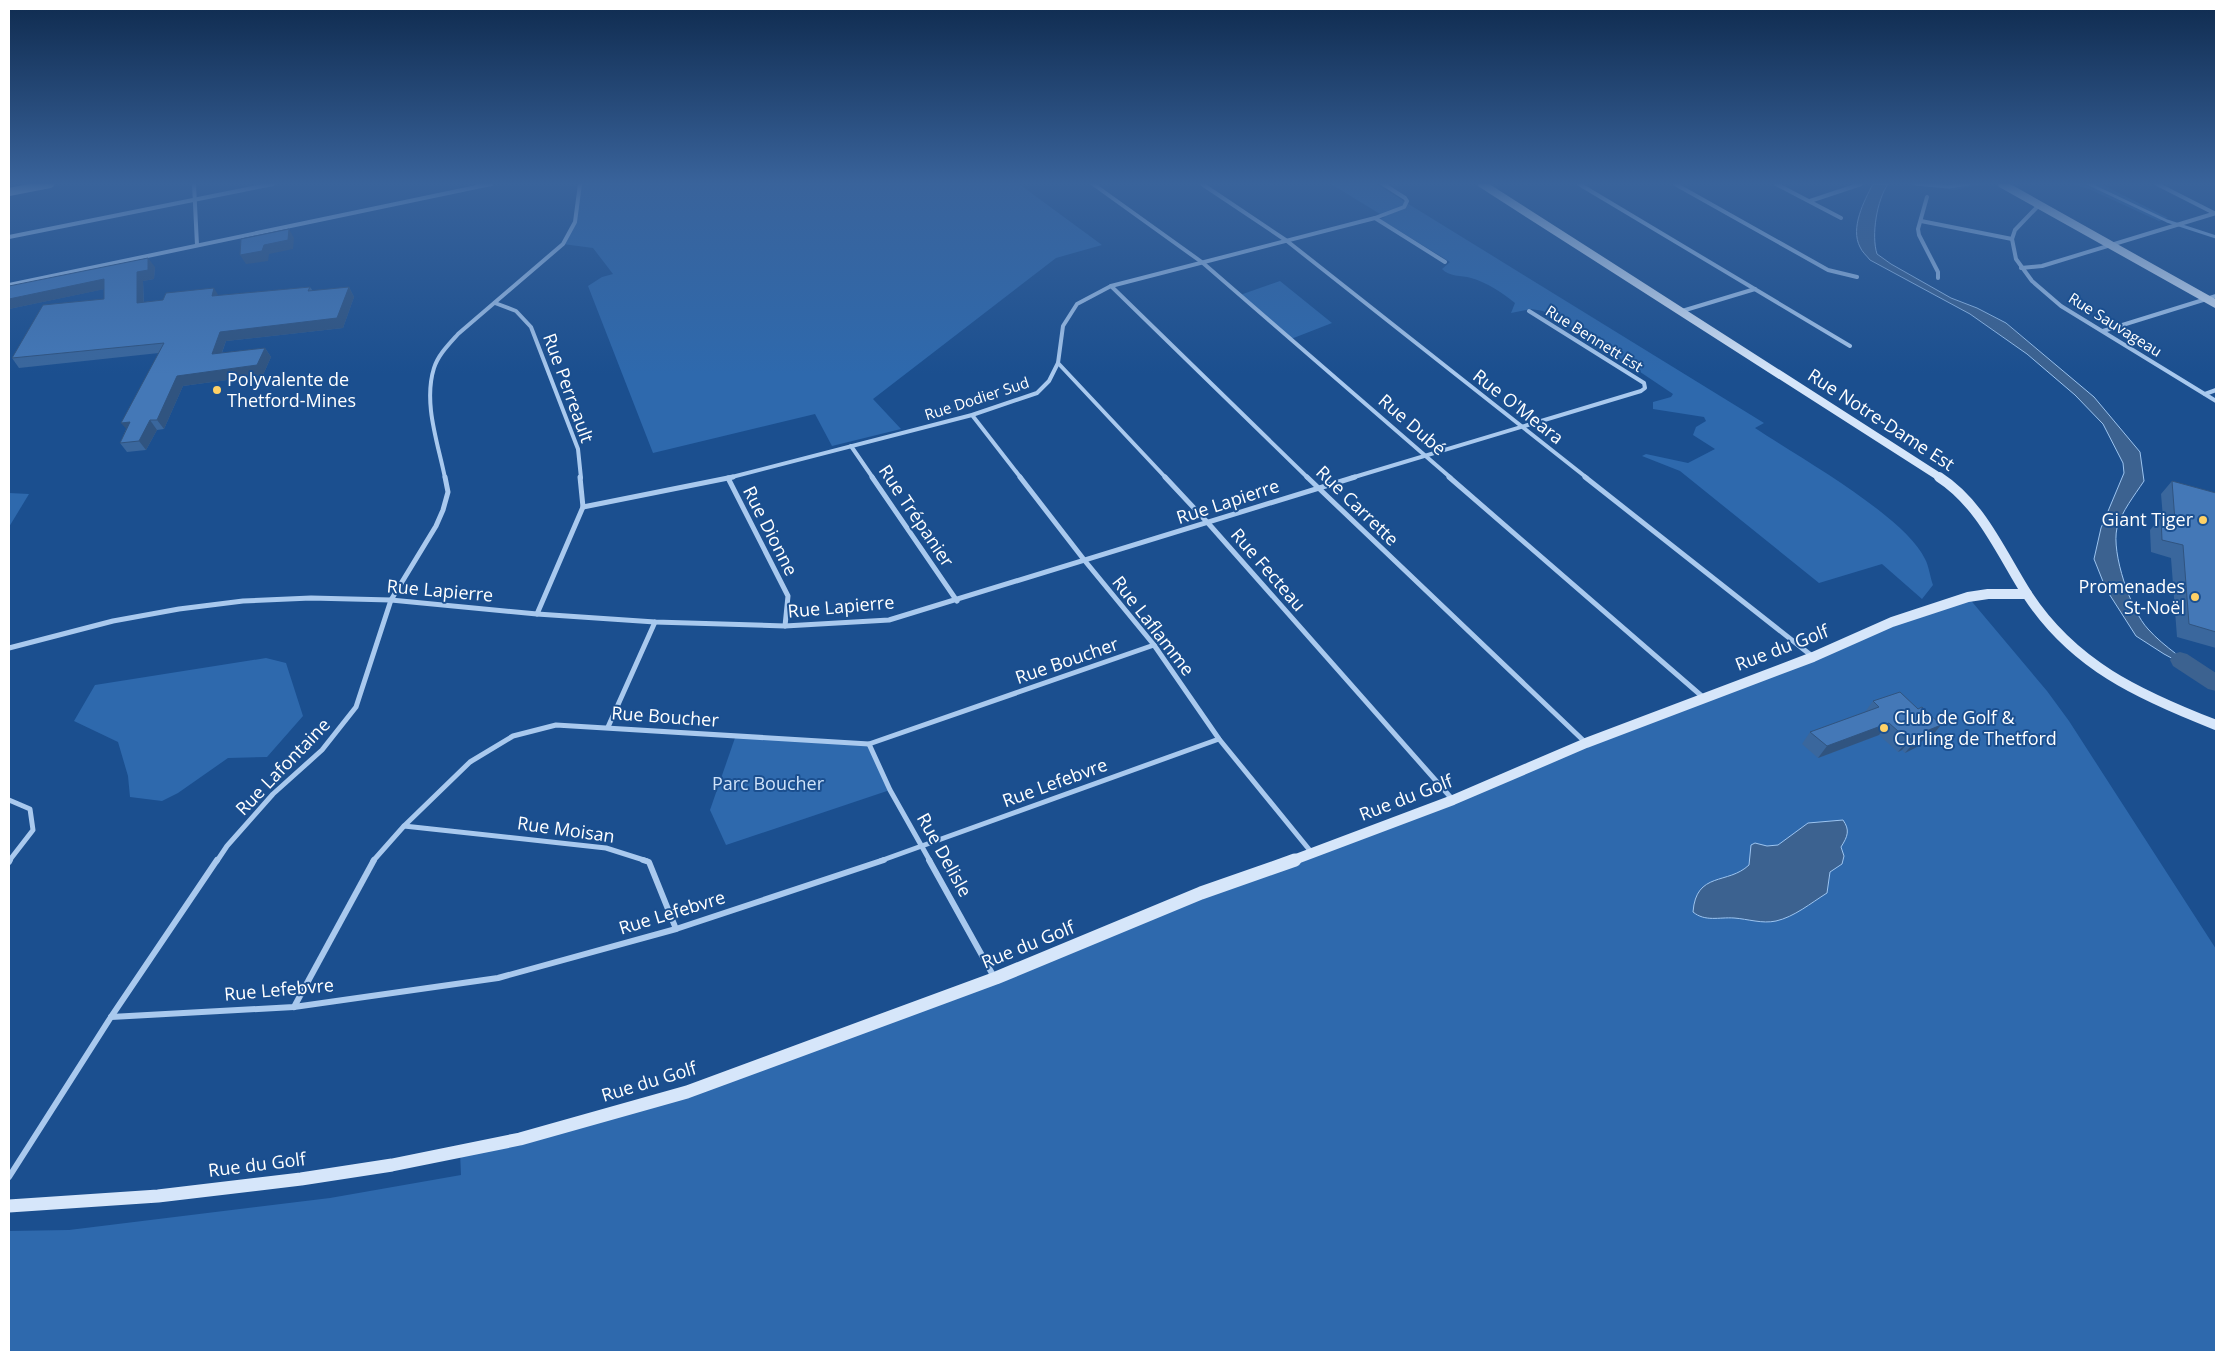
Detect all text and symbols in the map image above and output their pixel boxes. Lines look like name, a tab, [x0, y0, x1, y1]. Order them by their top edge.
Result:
street label: Rue Sauvageau	[2065, 287, 2166, 361]
street label: Rue Bennett Est	[1542, 300, 1647, 376]
street label: Rue Perreault	[538, 330, 600, 446]
street label: Rue O'Meara	[1468, 363, 1569, 449]
street label: Rue Notre-Dame Est	[1804, 363, 1960, 476]
place label: Polyvalente de Thetford-Mines	[227, 367, 356, 412]
street label: Rue Dodier Sud	[922, 372, 1031, 424]
marker: Polyvalente de Thetford-Mines	[211, 384, 223, 396]
street label: Rue Dubé	[1374, 388, 1452, 460]
street label: Rue Trépanier	[874, 460, 960, 572]
street label: Rue Carrette	[1311, 460, 1404, 551]
street label: Rue Lapierre	[1173, 473, 1282, 529]
street label: Rue Dionne	[738, 482, 804, 579]
place label: Giant Tiger	[2102, 507, 2194, 531]
marker: Giant Tiger	[2197, 514, 2209, 526]
street label: Rue Fecteau	[1226, 523, 1311, 616]
street label: Rue Laflamme	[1107, 571, 1200, 680]
street label: Rue Lapierre	[386, 573, 494, 607]
place label: Promenades St-Noël	[2078, 574, 2185, 619]
street label: Rue Lapierre	[787, 589, 895, 623]
marker: Promenades St-Noël	[2189, 591, 2201, 603]
street label: Rue du Golf	[1732, 618, 1833, 676]
street label: Rue Boucher	[1012, 631, 1122, 689]
street label: Rue Boucher	[611, 700, 720, 732]
place label: Club de Golf & Curling de Thetford	[1894, 705, 2057, 750]
street label: Rue Lafontaine	[230, 713, 335, 820]
marker: Club de Golf & Curling de Thetford	[1878, 722, 1890, 734]
street label: Rue Lefebvre	[999, 752, 1110, 812]
street label: Rue du Golf	[1356, 768, 1457, 826]
park label: Parc Boucher	[712, 771, 825, 795]
street label: Rue Delisle	[912, 808, 978, 901]
street label: Rue Moisan	[516, 810, 616, 848]
street label: Rue Lefebvre	[616, 884, 728, 940]
street label: Rue du Golf	[978, 914, 1079, 974]
street label: Rue Lefebvre	[223, 972, 335, 1006]
street label: Rue du Golf	[598, 1055, 700, 1107]
street label: Rue du Golf	[207, 1146, 308, 1182]

